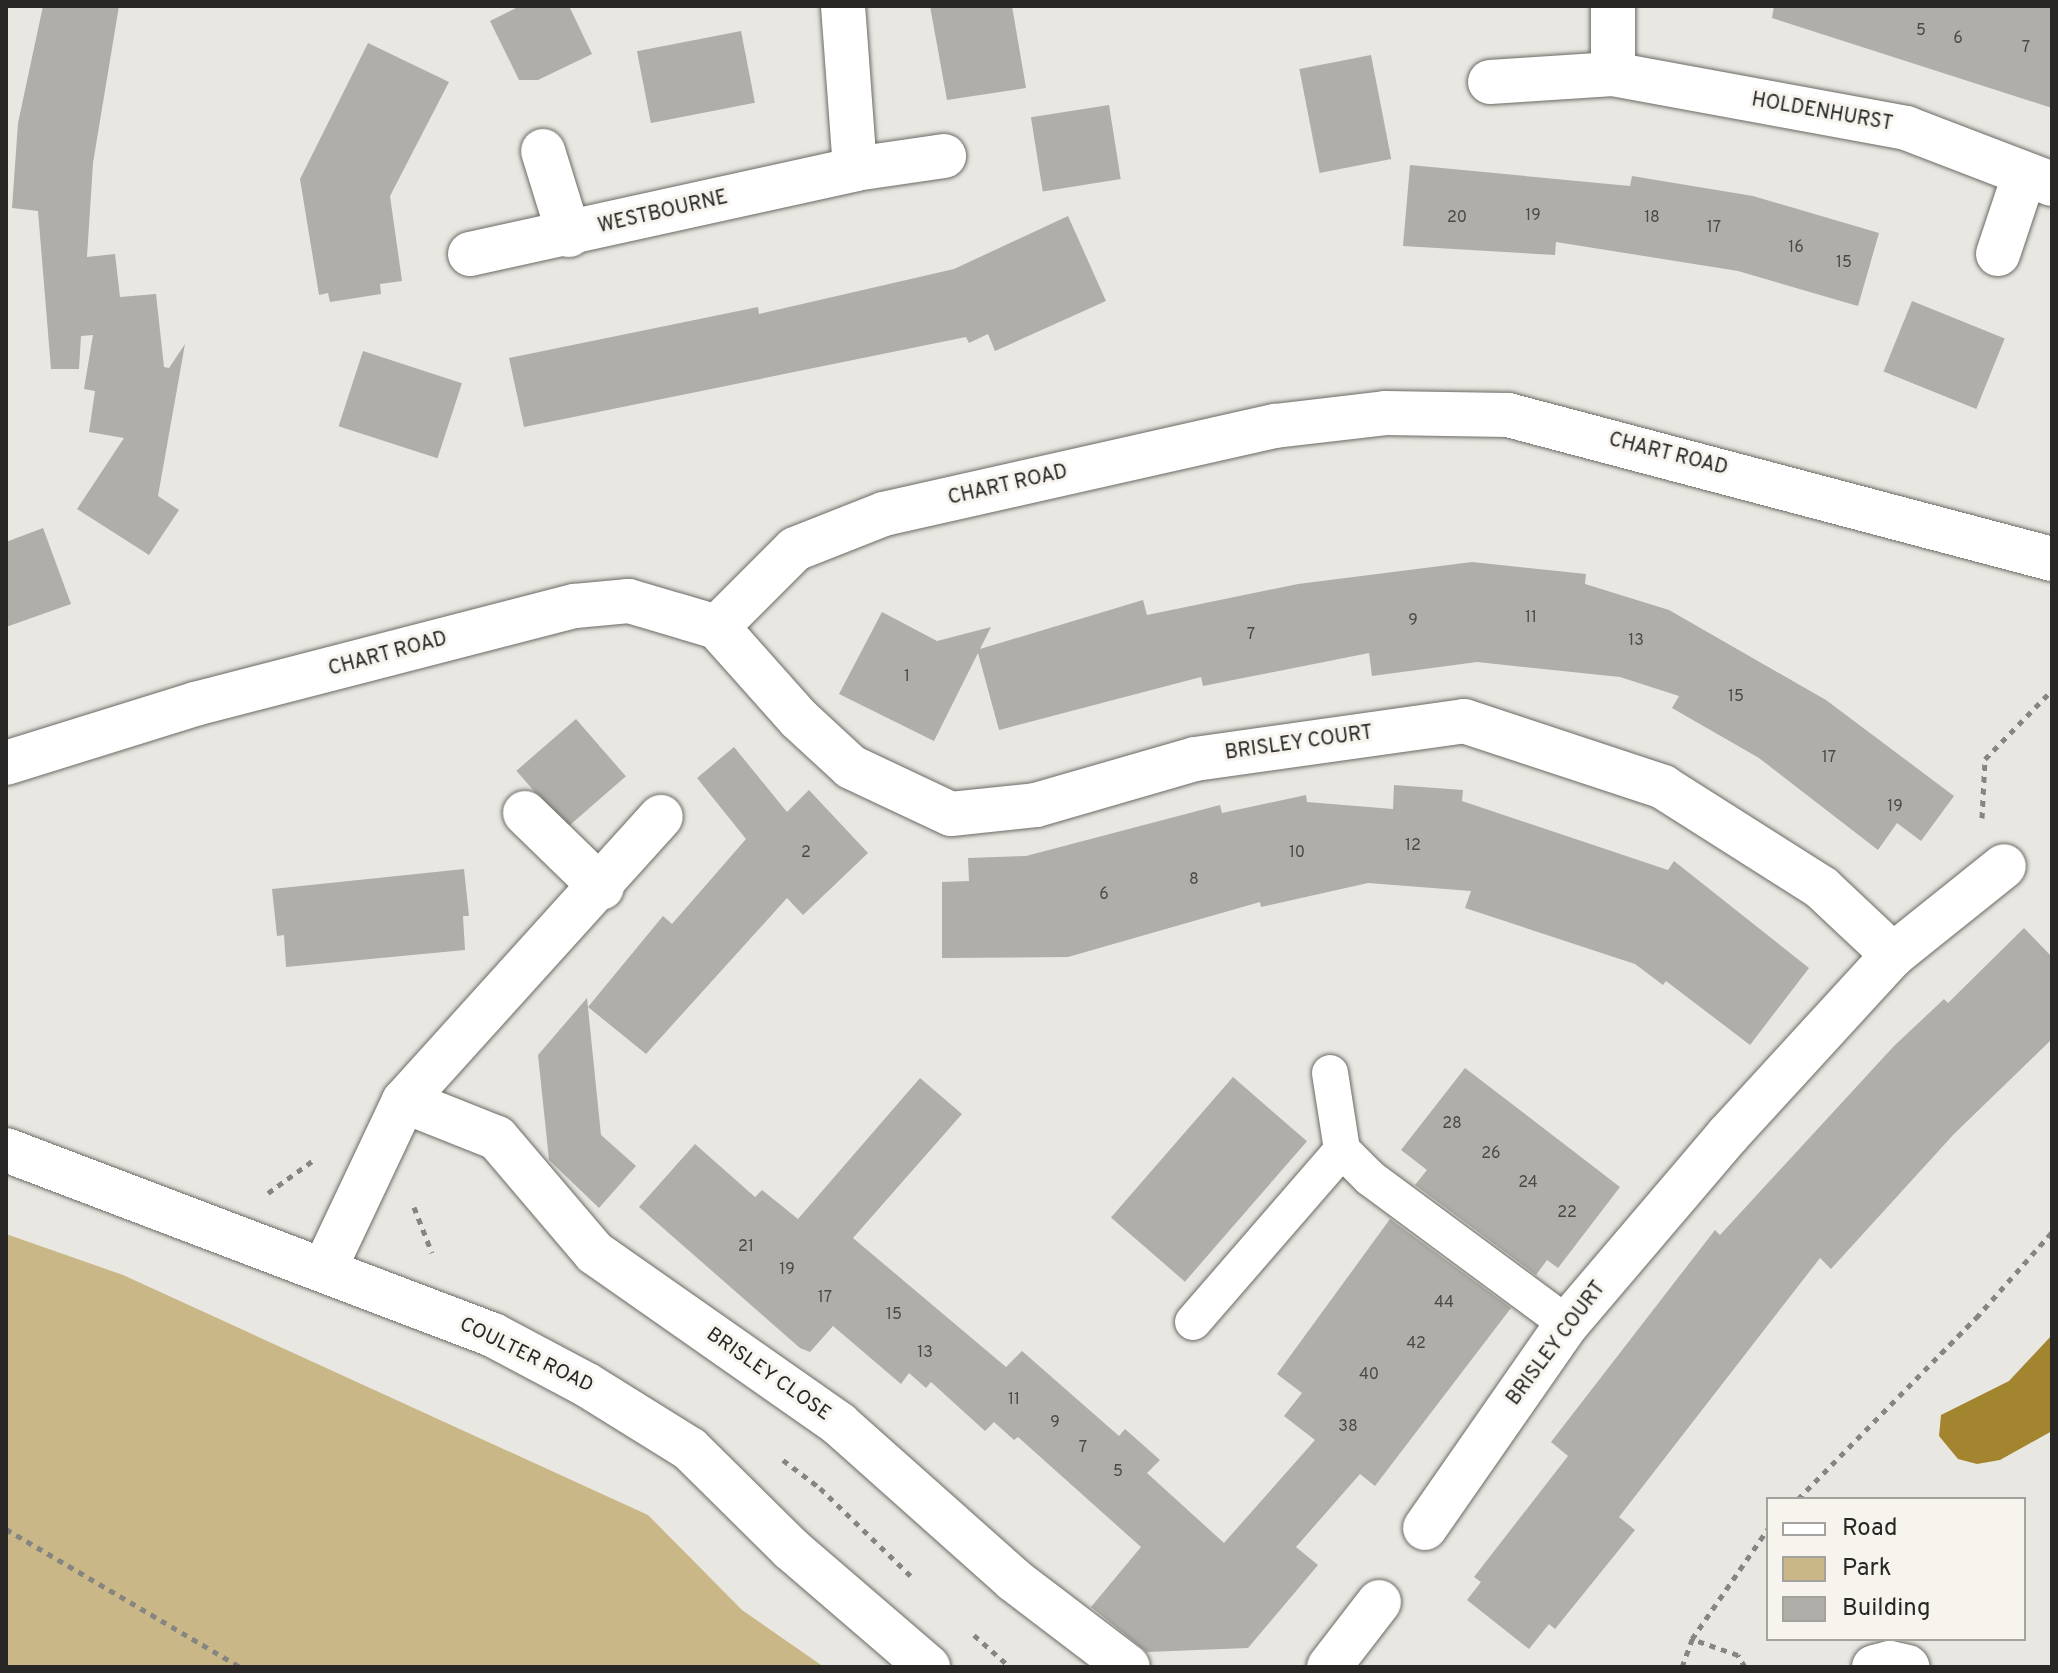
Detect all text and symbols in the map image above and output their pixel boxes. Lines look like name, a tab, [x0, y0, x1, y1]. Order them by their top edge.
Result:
house number: 5	[1916, 21, 1926, 41]
house number: 6	[1953, 29, 1963, 49]
house number: 7	[2022, 38, 2030, 58]
street label: HOLDENHURST	[1749, 89, 1895, 137]
street label: WESTBOURNE	[596, 186, 730, 240]
house number: 19	[1525, 206, 1541, 226]
house number: 20	[1447, 208, 1467, 228]
house number: 18	[1644, 208, 1660, 228]
house number: 17	[1707, 218, 1721, 238]
house number: 16	[1788, 238, 1804, 258]
house number: 15	[1836, 253, 1852, 273]
street label: CHART ROAD	[1606, 429, 1730, 481]
street label: CHART ROAD	[946, 461, 1070, 511]
house number: 11	[1525, 608, 1537, 628]
house number: 9	[1408, 611, 1418, 631]
house number: 7	[1247, 625, 1255, 645]
street label: CHART ROAD	[326, 628, 450, 682]
house number: 13	[1628, 631, 1644, 651]
house number: 1	[904, 667, 910, 687]
house number: 15	[1728, 687, 1744, 707]
street label: BRISLEY COURT	[1223, 722, 1375, 766]
house number: 17	[1822, 748, 1836, 768]
house number: 19	[1887, 797, 1903, 817]
house number: 12	[1405, 836, 1421, 856]
house number: 2	[801, 843, 811, 863]
house number: 10	[1289, 843, 1305, 863]
house number: 8	[1189, 870, 1199, 890]
house number: 6	[1099, 885, 1109, 905]
house number: 28	[1442, 1114, 1462, 1134]
house number: 26	[1481, 1144, 1501, 1164]
house number: 24	[1518, 1173, 1538, 1193]
house number: 22	[1557, 1203, 1577, 1223]
house number: 21	[738, 1237, 754, 1257]
house number: 19	[779, 1260, 795, 1280]
street label: BRISLEY COURT	[1502, 1277, 1612, 1411]
house number: 17	[818, 1288, 832, 1308]
house number: 44	[1434, 1293, 1454, 1313]
house number: 15	[886, 1305, 902, 1325]
street label: COULTER ROAD	[455, 1313, 597, 1399]
street label: BRISLEY CLOSE	[701, 1323, 835, 1427]
house number: 42	[1406, 1334, 1426, 1354]
house number: 13	[917, 1343, 933, 1363]
house number: 40	[1359, 1365, 1379, 1385]
house number: 11	[1008, 1390, 1020, 1410]
house number: 9	[1050, 1413, 1060, 1433]
house number: 38	[1338, 1417, 1358, 1437]
house number: 7	[1079, 1438, 1087, 1458]
house number: 5	[1113, 1462, 1123, 1482]
legend	[1766, 1497, 2026, 1641]
text: Road	[1842, 1514, 1898, 1544]
text: Park	[1842, 1554, 1892, 1584]
text: Building	[1842, 1594, 1931, 1624]

